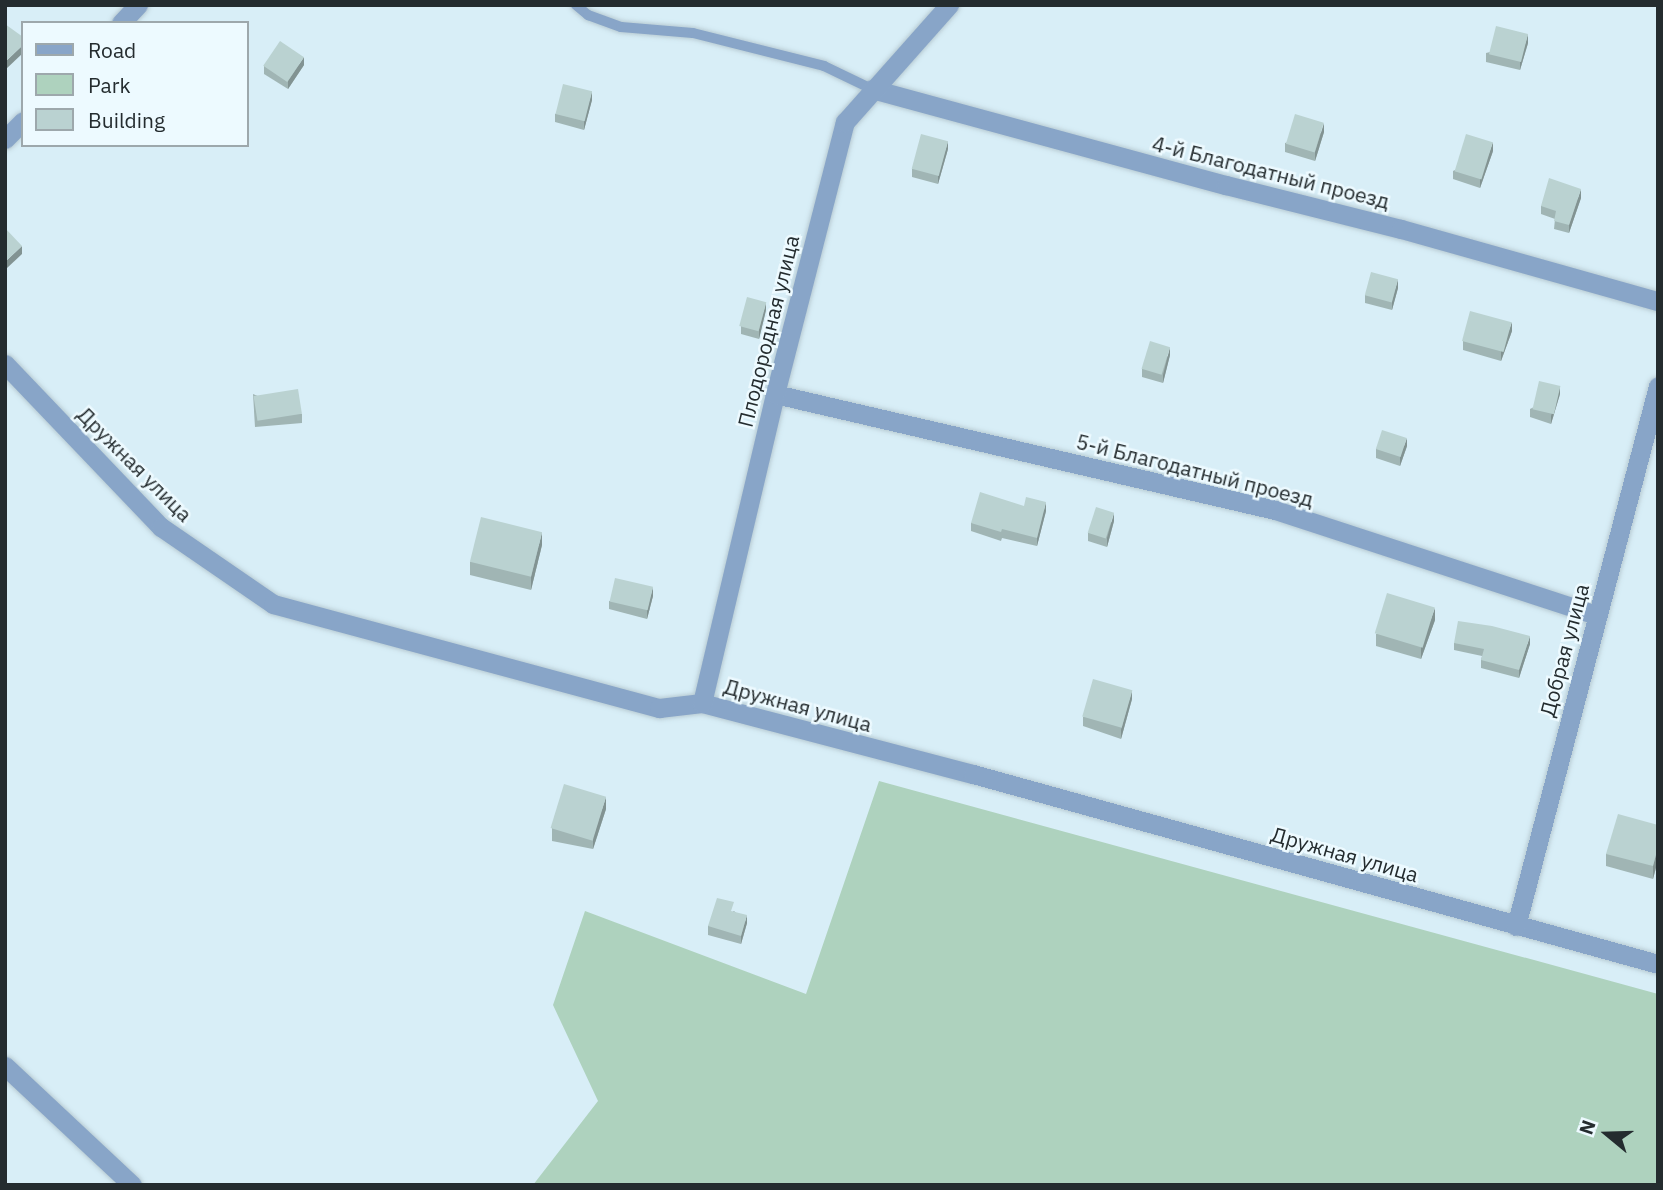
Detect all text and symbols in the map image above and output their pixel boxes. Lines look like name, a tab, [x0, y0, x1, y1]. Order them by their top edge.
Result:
legend	[21, 21, 248, 147]
text: Road	[88, 36, 136, 64]
text: Park	[88, 71, 131, 99]
text: Building	[88, 106, 165, 134]
street label: 4-й Благодатный проезд	[1150, 130, 1392, 214]
street label: Плодородная улица	[732, 232, 804, 430]
street label: Дружная улица	[72, 401, 198, 527]
street label: 5-й Благодатный проезд	[1074, 428, 1316, 512]
street label: Добрая улица	[1534, 581, 1594, 719]
street label: Дружная улица	[721, 673, 875, 737]
street label: Дружная улица	[1269, 821, 1421, 887]
north arrow	[1572, 1099, 1642, 1169]
text: N	[1574, 1117, 1601, 1138]

